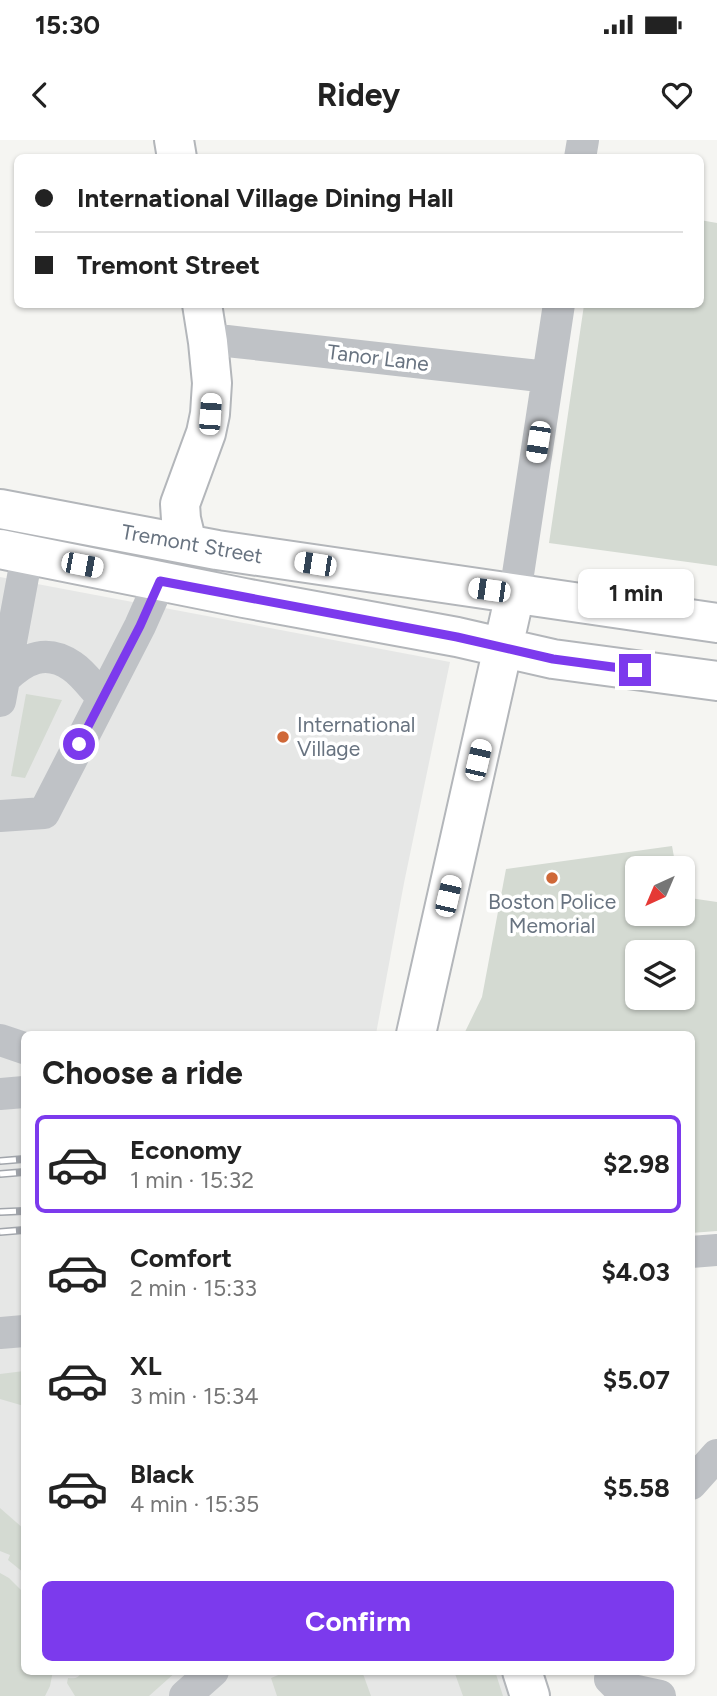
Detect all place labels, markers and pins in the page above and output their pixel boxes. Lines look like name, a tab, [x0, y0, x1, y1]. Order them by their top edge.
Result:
place label: International Village	[297, 712, 415, 761]
marker: International Village	[275, 729, 291, 745]
marker: Boston Police Memorial	[544, 870, 560, 886]
place label: Boston Police Memorial	[488, 889, 616, 938]

